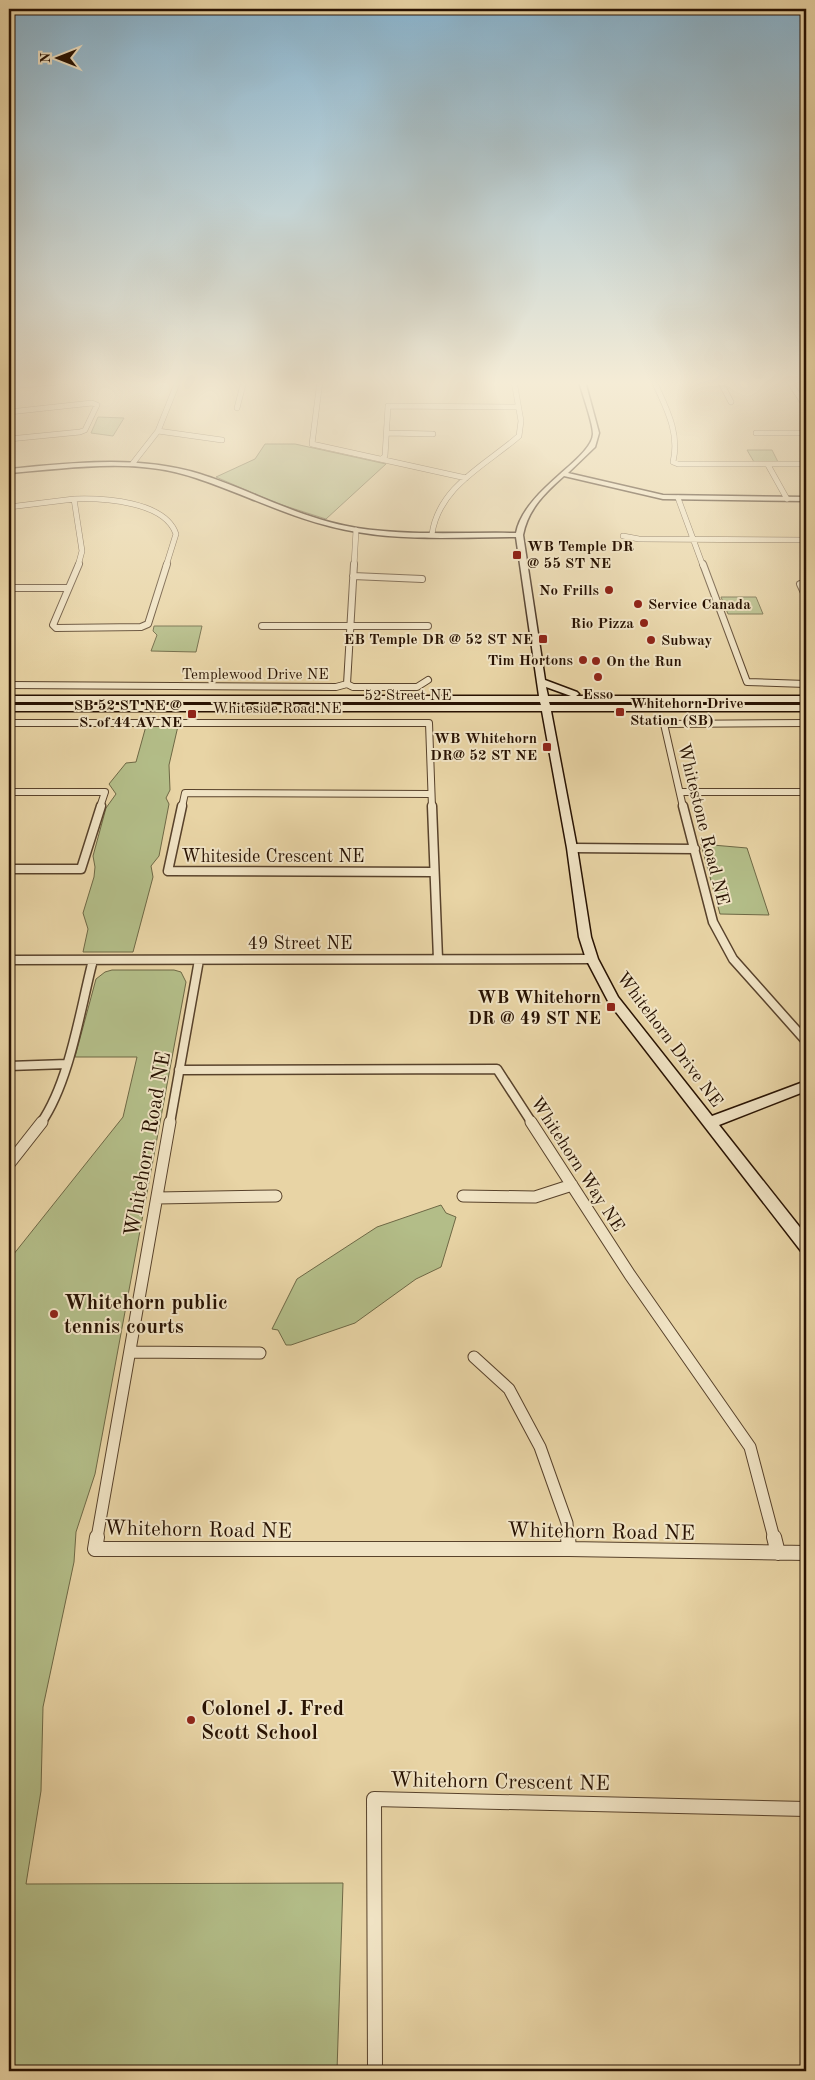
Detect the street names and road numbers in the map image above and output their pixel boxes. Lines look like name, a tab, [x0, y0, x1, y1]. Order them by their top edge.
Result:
street label: Templewood Drive NE	[181, 668, 329, 683]
street label: 52 Street NE	[364, 689, 452, 704]
street label: Whiteside Road NE	[212, 702, 342, 717]
street label: Whitestone Road NE	[674, 742, 732, 907]
street label: Whiteside Crescent NE	[182, 848, 364, 866]
street label: 49 Street NE	[248, 935, 352, 953]
street label: Whitehorn Drive NE	[613, 969, 726, 1110]
street label: Whitehorn Road NE	[122, 1050, 175, 1238]
street label: Whitehorn Way NE	[527, 1094, 627, 1235]
street label: Whitehorn Road NE	[104, 1518, 292, 1543]
street label: Whitehorn Road NE	[507, 1520, 695, 1545]
street label: Whitehorn Crescent NE	[390, 1770, 610, 1795]

